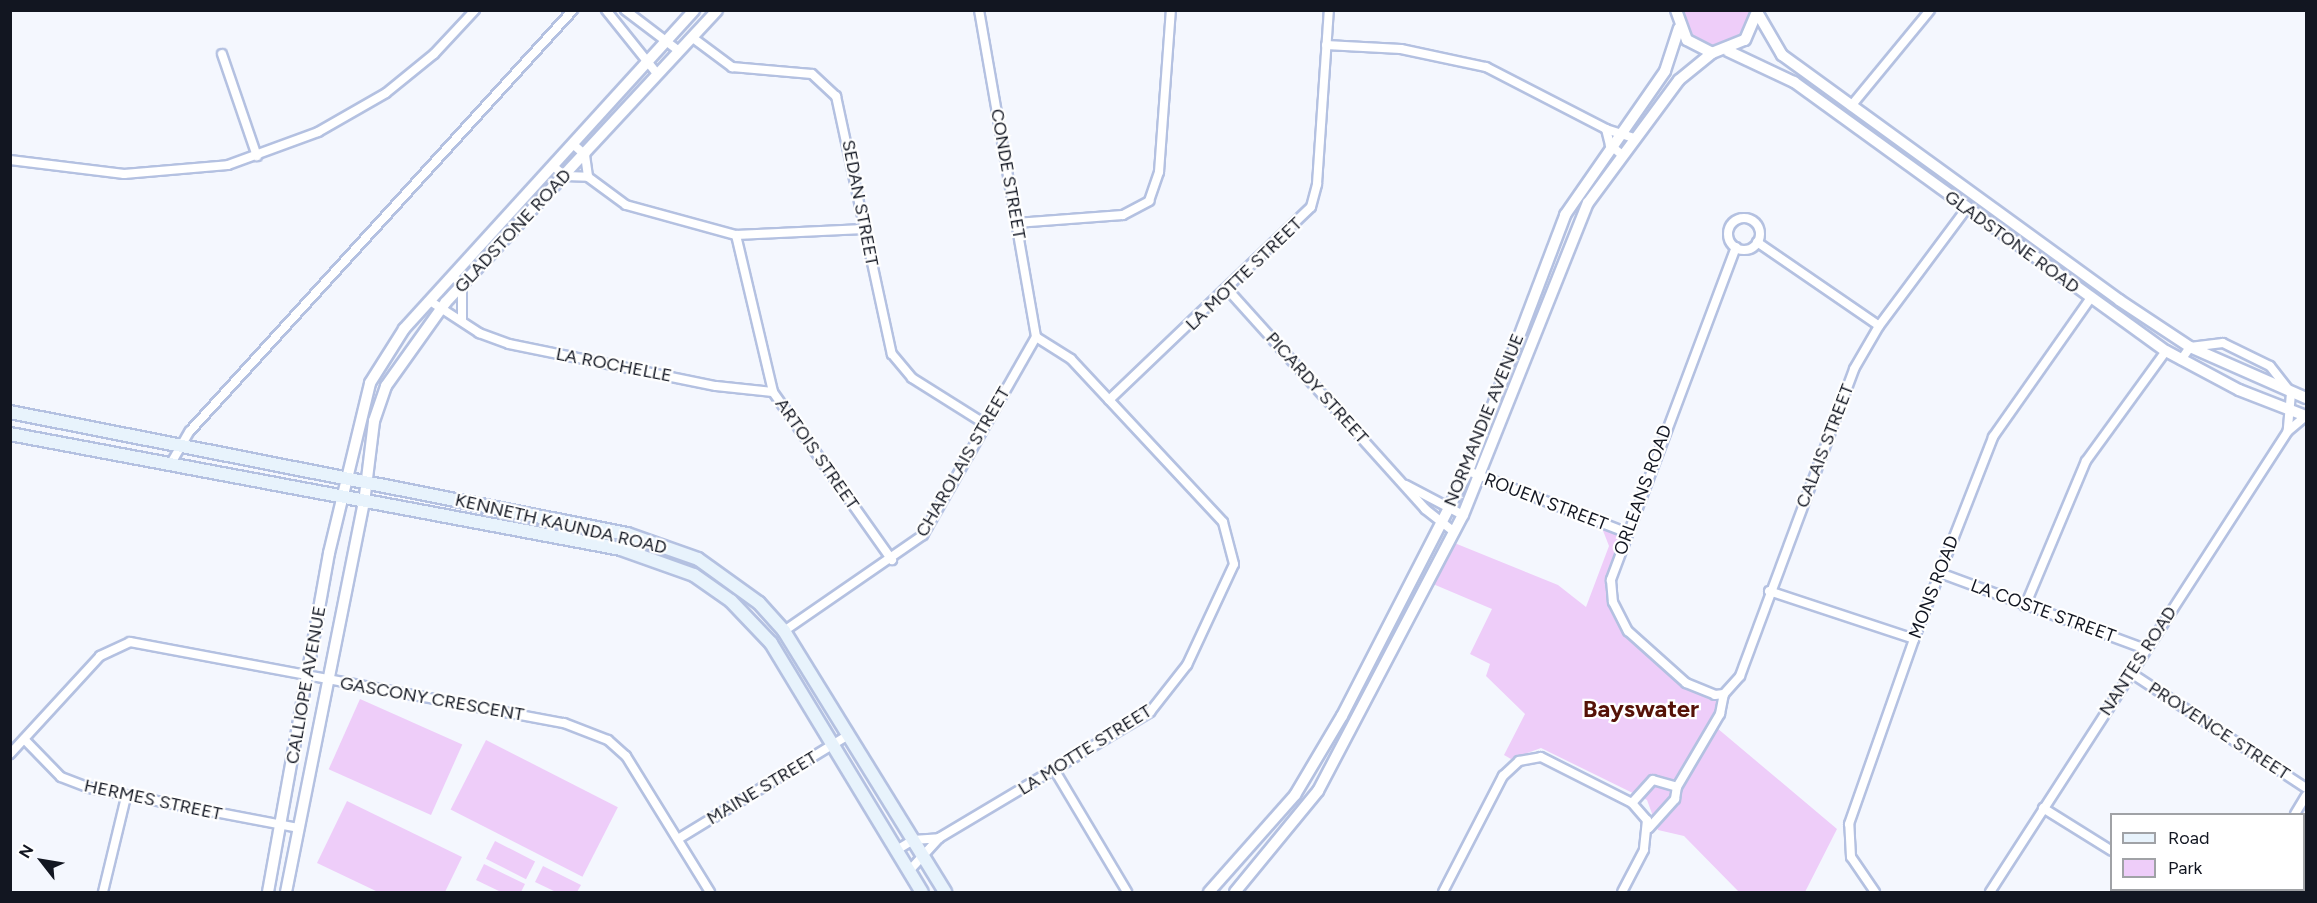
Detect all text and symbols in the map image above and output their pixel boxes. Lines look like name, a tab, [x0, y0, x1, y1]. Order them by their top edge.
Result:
street label: CONDE STREET	[986, 107, 1030, 241]
street label: SEDAN STREET	[837, 138, 883, 268]
street label: GLADSTONE ROAD	[450, 165, 576, 297]
street label: GLADSTONE ROAD	[1940, 186, 2084, 298]
street label: LA MOTTE STREET	[1181, 213, 1307, 335]
street label: PICARDY STREET	[1261, 328, 1373, 448]
street label: NORMANDIE AVENUE	[1439, 330, 1529, 510]
street label: LA ROCHELLE	[554, 343, 674, 387]
street label: CALAIS STREET	[1792, 381, 1858, 511]
street label: CHAROLAIS STREET	[911, 383, 1015, 541]
street label: ARTOIS STREET	[771, 394, 863, 514]
street label: ORLEANS ROAD	[1609, 422, 1677, 558]
street label: ROUEN STREET	[1481, 469, 1611, 535]
street label: KENNETH KAUNDA ROAD	[453, 489, 669, 559]
street label: MONS ROAD	[1904, 533, 1964, 641]
street label: LA COSTE STREET	[1968, 575, 2118, 647]
street label: NANTES ROAD	[2095, 602, 2181, 720]
street label: CALLIOPE AVENUE	[281, 604, 331, 766]
street label: GASCONY CRESCENT	[338, 672, 526, 726]
street label: PROVENCE STREET	[2144, 677, 2294, 785]
district label: Bayswater	[1583, 695, 1699, 723]
street label: LA MOTTE STREET	[1014, 700, 1156, 800]
street label: MAINE STREET	[703, 747, 821, 829]
street label: HERMES STREET	[82, 775, 224, 825]
legend	[2110, 813, 2305, 891]
text: Road	[2168, 827, 2209, 849]
north arrow	[12, 831, 72, 891]
text: N	[15, 841, 37, 862]
text: Park	[2168, 857, 2202, 879]

